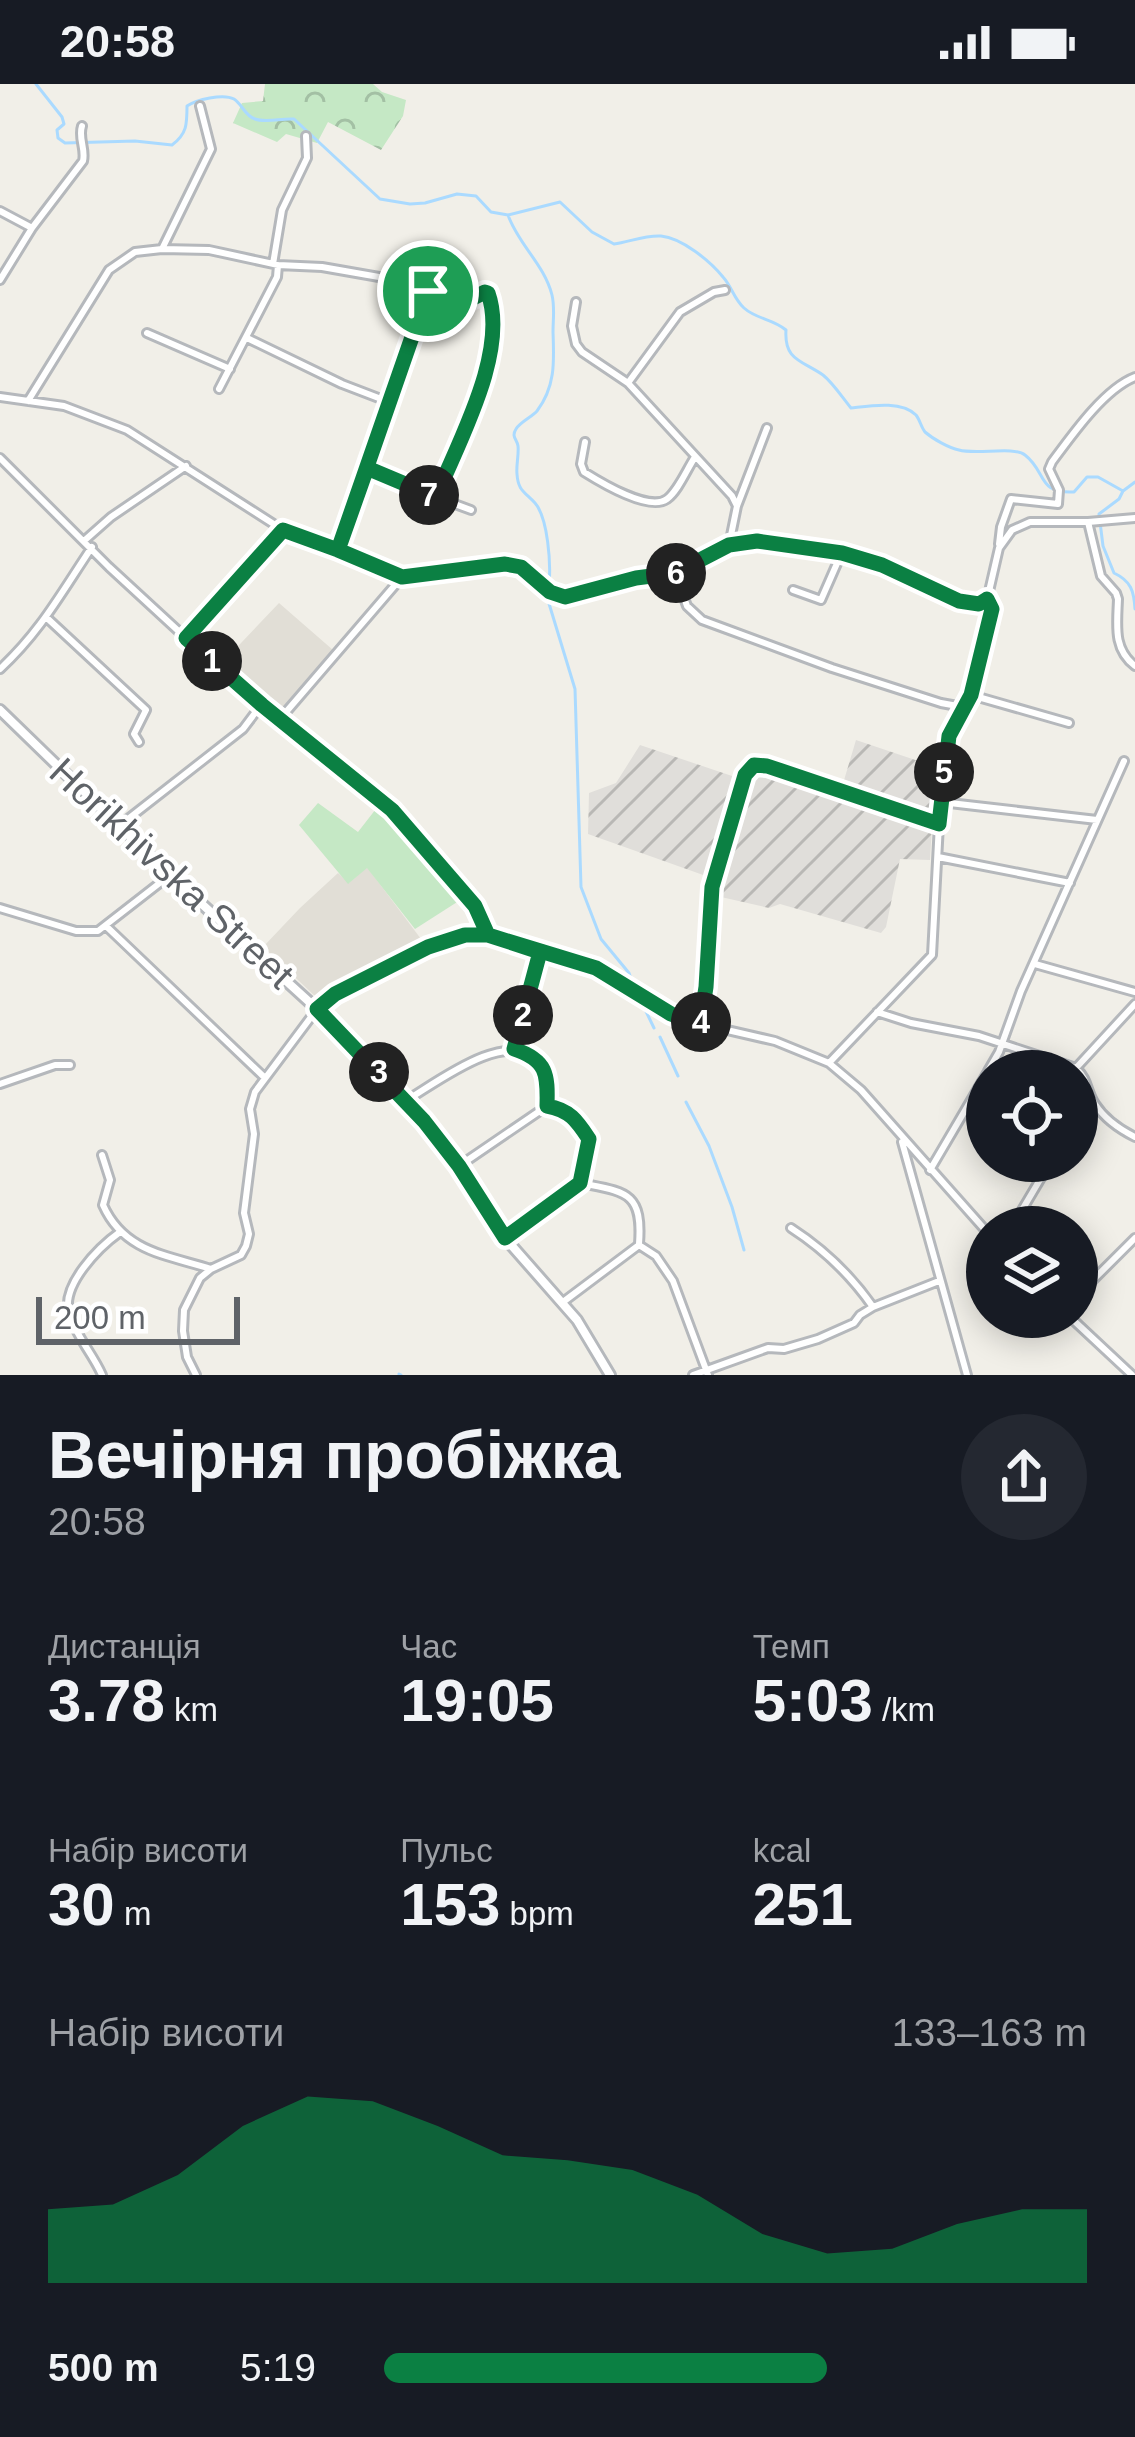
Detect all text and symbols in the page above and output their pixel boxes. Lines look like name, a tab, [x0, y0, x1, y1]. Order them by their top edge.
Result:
text: 20:58	[60, 16, 175, 67]
pin	[377, 240, 479, 342]
icon: arrive	[395, 258, 461, 324]
pin: 7	[399, 465, 459, 525]
text: 7	[420, 476, 438, 513]
pin: 6	[646, 543, 706, 603]
text: 6	[667, 554, 685, 591]
pin: 1	[182, 631, 242, 691]
text: 1	[203, 642, 221, 679]
pin: 5	[914, 742, 974, 802]
street label: Horikhivska Street	[42, 749, 302, 997]
text: 5	[935, 753, 953, 790]
pin: 2	[493, 985, 553, 1045]
pin: 4	[671, 992, 731, 1052]
text: 2	[514, 996, 532, 1033]
text: 4	[692, 1003, 710, 1040]
pin: 3	[349, 1042, 409, 1102]
map controls	[966, 1050, 1098, 1338]
button: locate	[966, 1050, 1098, 1182]
text: 3	[370, 1053, 388, 1090]
button: layers	[966, 1206, 1098, 1338]
scale bar	[36, 1291, 240, 1344]
text: 200 m	[54, 1299, 146, 1336]
button: share	[961, 1414, 1087, 1540]
text: Вечірня пробіжка	[48, 1418, 621, 1492]
text: 20:58	[48, 1500, 146, 1543]
text: Дистанція	[48, 1628, 201, 1665]
text: Час	[400, 1628, 457, 1665]
text: Темп	[753, 1628, 830, 1665]
text: 3.78	[48, 1667, 165, 1734]
text: 19:05	[400, 1667, 554, 1734]
text: 5:03	[753, 1667, 873, 1734]
text: km	[165, 1691, 218, 1728]
text: /km	[873, 1691, 935, 1728]
text: Набір висоти	[48, 1832, 248, 1869]
text: Пульс	[400, 1832, 493, 1869]
text: kcal	[753, 1832, 811, 1869]
text: 30	[48, 1871, 115, 1938]
text: 153	[400, 1871, 500, 1938]
text: 251	[753, 1871, 853, 1938]
text: m	[115, 1895, 151, 1932]
text: bpm	[500, 1895, 574, 1932]
text: Набір висоти	[48, 2011, 284, 2054]
text: 133–163 m	[892, 2011, 1087, 2054]
text: 500 m	[48, 2346, 159, 2389]
text: 5:19	[240, 2346, 316, 2389]

